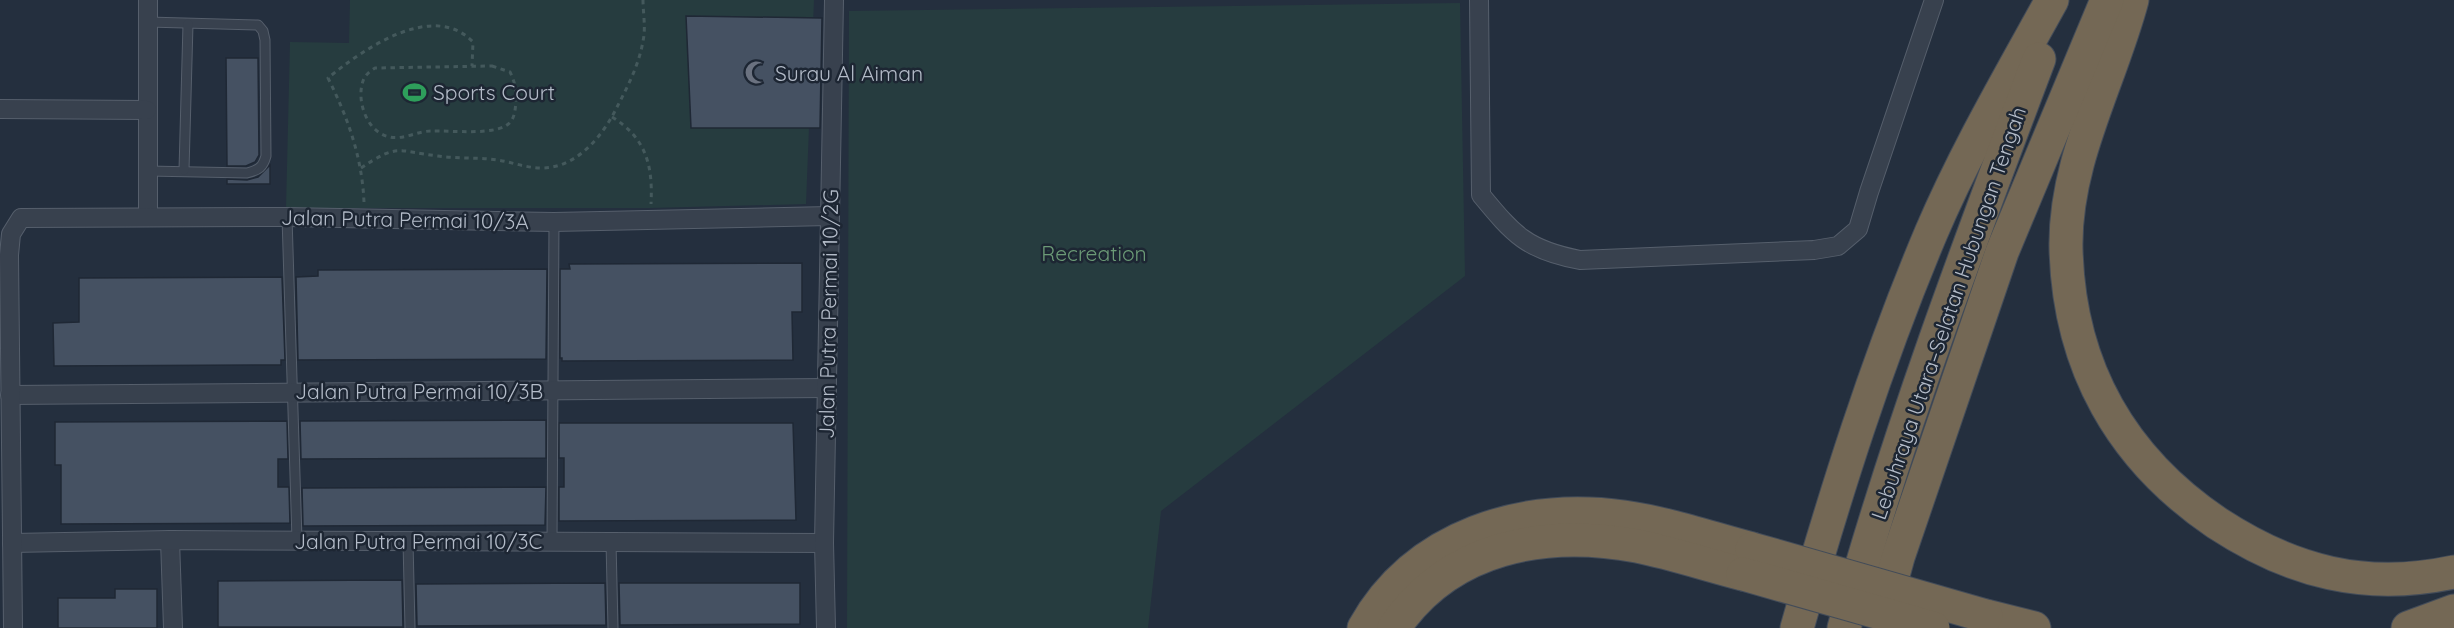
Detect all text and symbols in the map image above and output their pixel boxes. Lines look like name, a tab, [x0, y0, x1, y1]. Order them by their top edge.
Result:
mosque icon: Surau Al Aiman	[744, 60, 770, 86]
place label: Surau Al Aiman	[775, 60, 923, 86]
sports icon: Sports Court	[402, 79, 428, 105]
place label: Sports Court	[433, 79, 555, 105]
street label: Lebuhraya Utara–Selatan Hubungan Tengah	[1865, 103, 2031, 523]
street label: Jalan Putra Permai 10/2G	[813, 189, 843, 439]
street label: Jalan Putra Permai 10/3A	[281, 204, 529, 234]
park label: Recreation	[1041, 240, 1147, 266]
street label: Jalan Putra Permai 10/3B	[295, 378, 543, 404]
street label: Jalan Putra Permai 10/3C	[294, 528, 542, 554]

